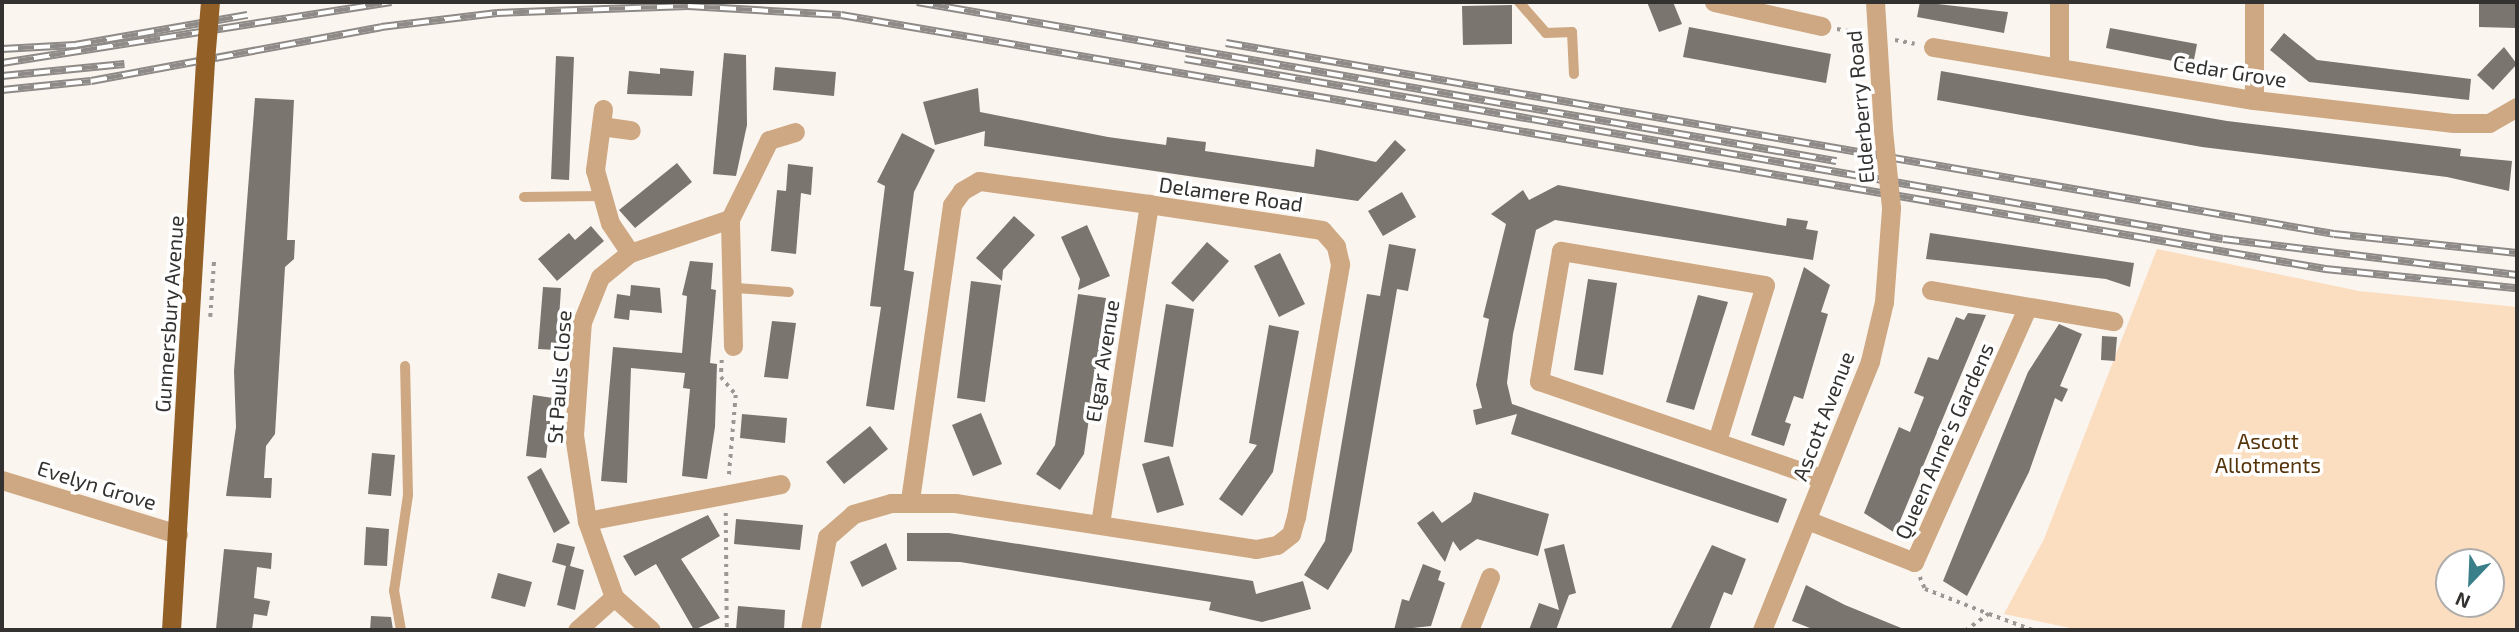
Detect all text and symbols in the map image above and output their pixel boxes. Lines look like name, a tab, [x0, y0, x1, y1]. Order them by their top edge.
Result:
street label: Elderberry Road	[1841, 29, 1879, 185]
street label: Cedar Grove	[2171, 50, 2289, 92]
street label: Delamere Road	[1157, 171, 1305, 217]
street label: Gunnersbury Avenue	[150, 214, 188, 414]
street label: Elgar Avenue	[1080, 297, 1124, 425]
street label: St Pauls Close	[542, 309, 576, 445]
street label: Queen Anne's Gardens	[1889, 339, 1999, 543]
street label: Ascott Avenue	[1787, 348, 1859, 484]
park label: Ascott Allotments	[2215, 428, 2321, 478]
street label: Evelyn Grove	[34, 455, 160, 515]
north arrow	[2435, 548, 2505, 618]
text: N	[2452, 588, 2473, 614]

